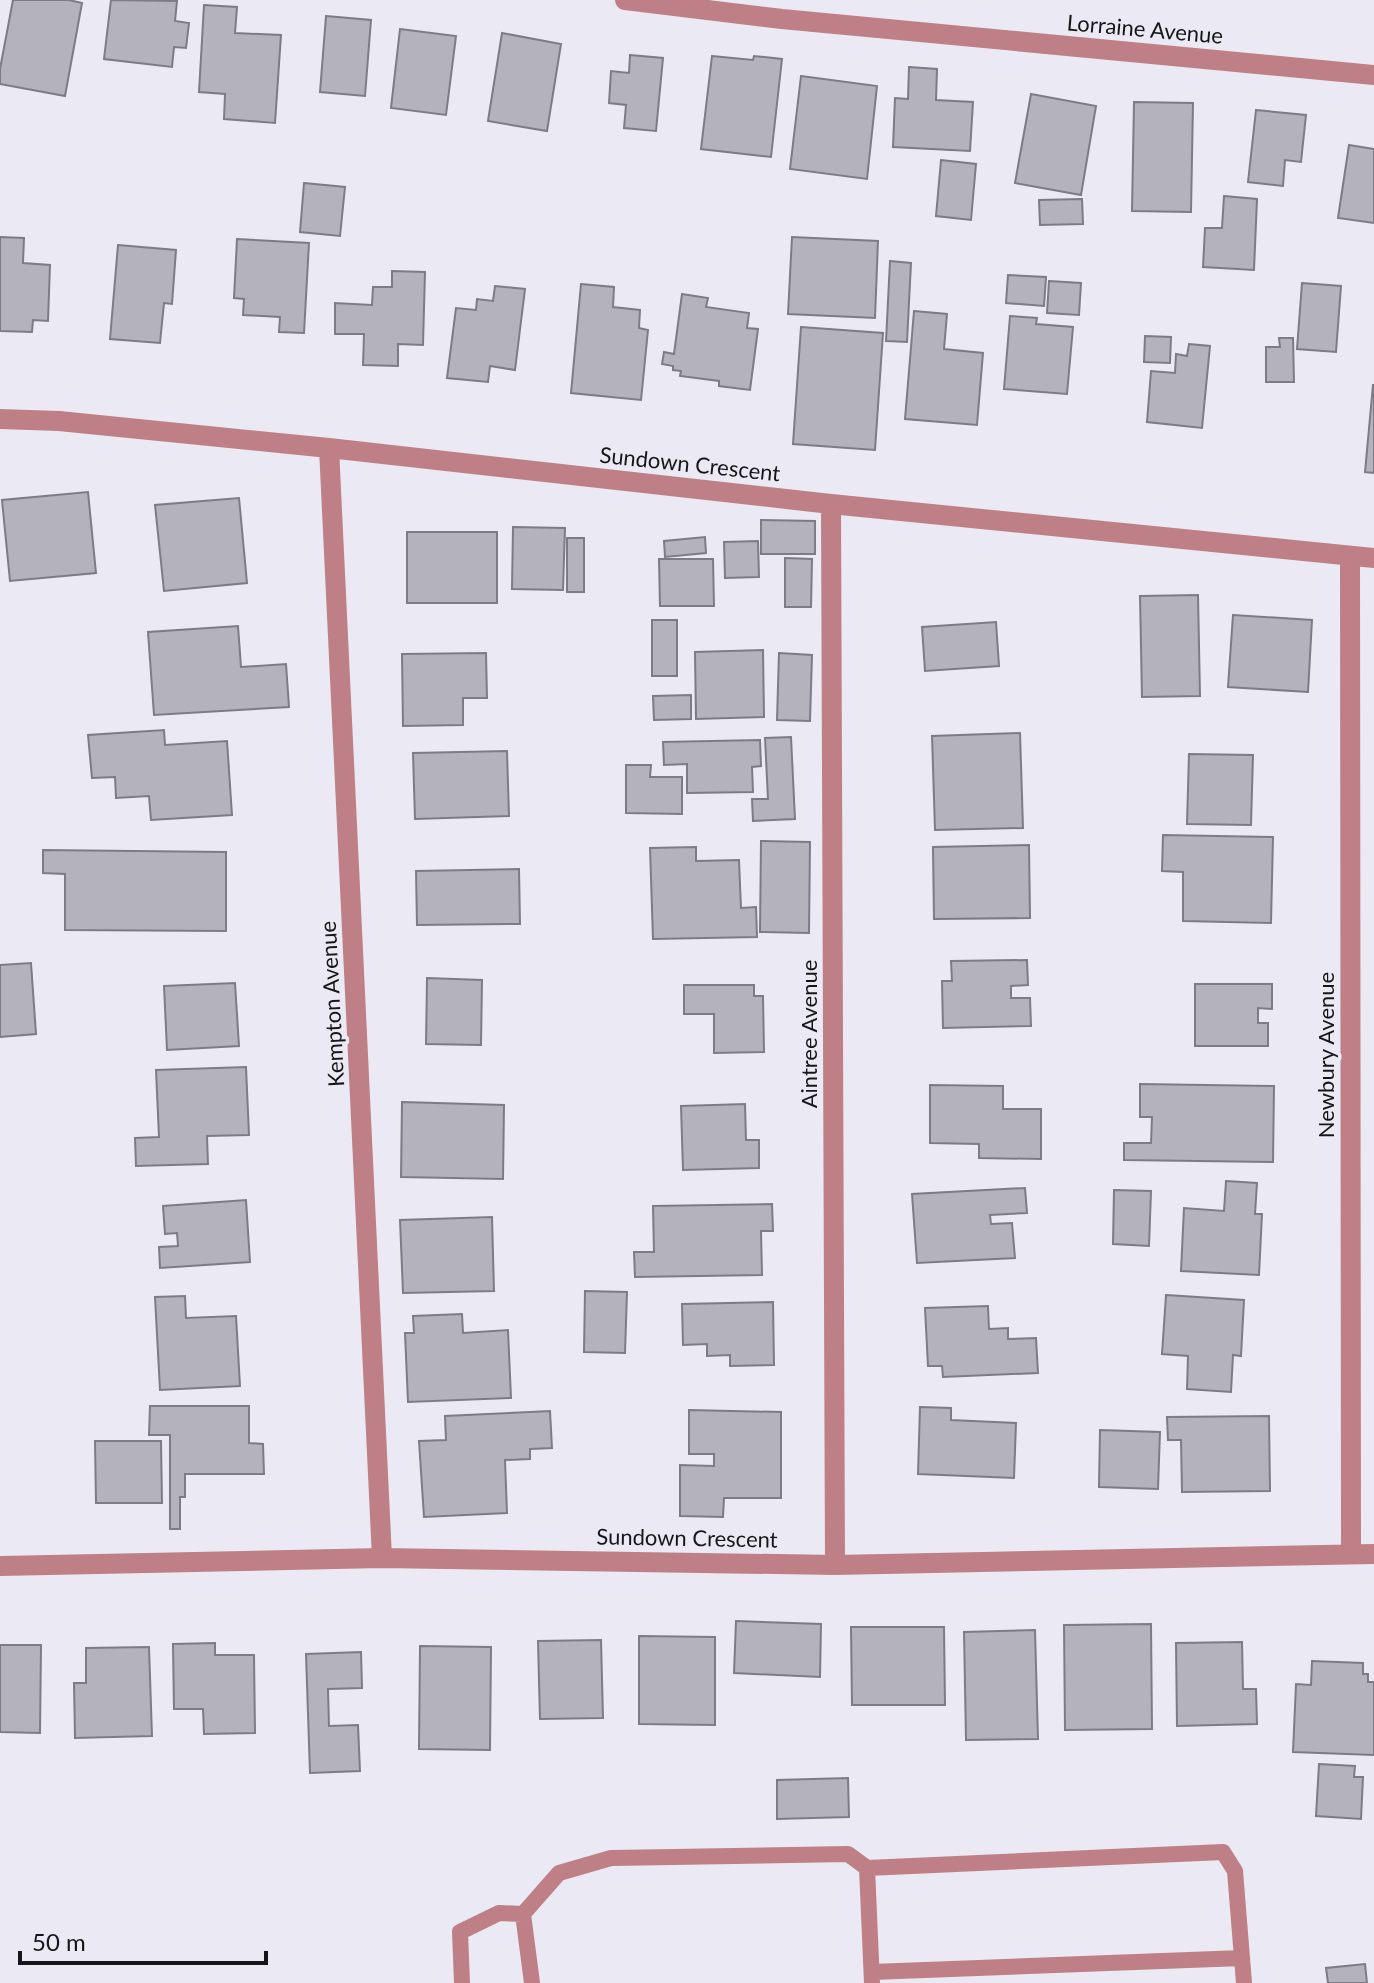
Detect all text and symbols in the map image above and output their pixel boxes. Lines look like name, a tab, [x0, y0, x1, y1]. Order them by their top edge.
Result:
street label: Lorraine Avenue	[1066, 8, 1224, 49]
street label: Sundown Crescent	[598, 441, 782, 486]
street label: Kempton Avenue	[314, 920, 349, 1088]
street label: Aintree Avenue	[795, 960, 822, 1108]
street label: Newbury Avenue	[1312, 972, 1339, 1138]
street label: Sundown Crescent	[596, 1522, 778, 1553]
scale bar	[20, 1915, 266, 1965]
text: 50 m	[32, 1927, 86, 1956]

